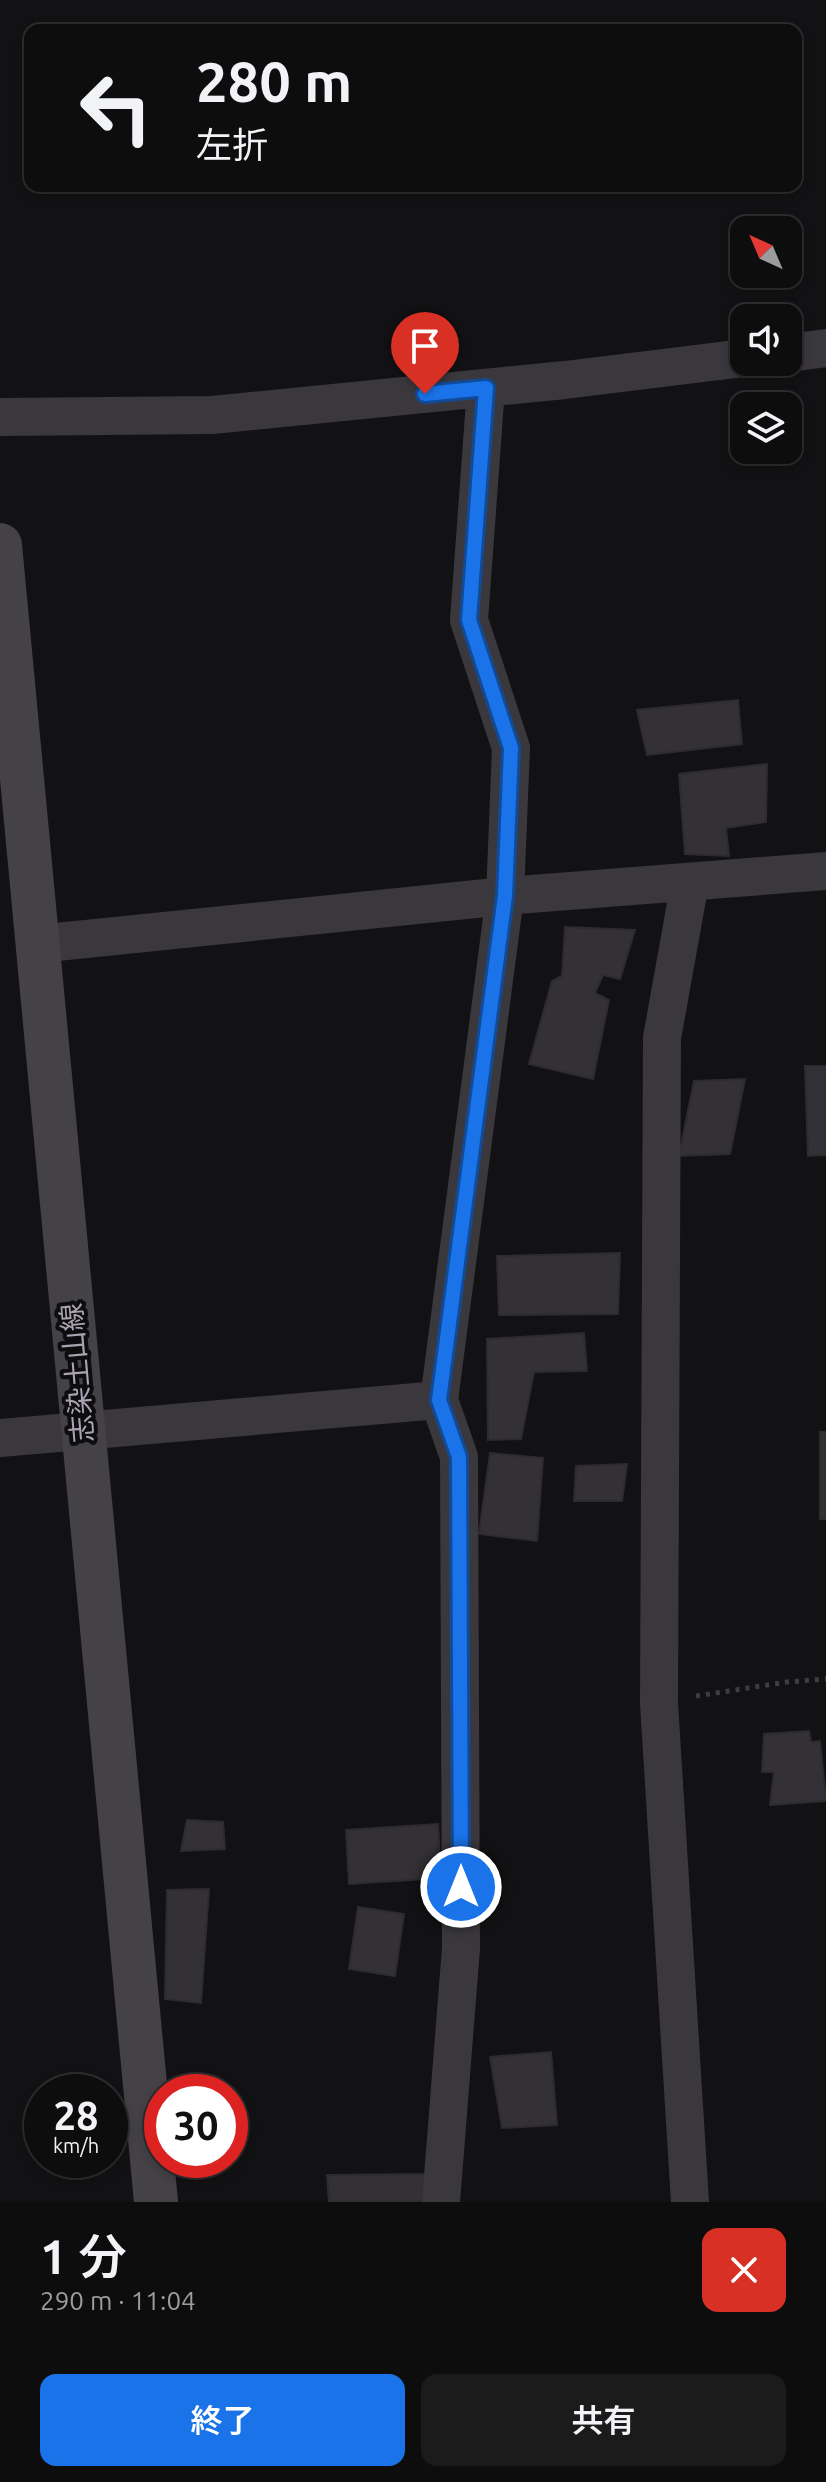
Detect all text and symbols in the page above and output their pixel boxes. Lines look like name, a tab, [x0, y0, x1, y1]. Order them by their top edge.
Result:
text: 280 m	[196, 50, 352, 113]
icon: left	[64, 56, 168, 160]
text: 左折	[196, 124, 268, 165]
north arrow	[730, 216, 802, 288]
map controls	[730, 216, 802, 464]
button: sound	[730, 304, 802, 376]
pin	[391, 312, 459, 394]
icon: arrive	[403, 324, 447, 368]
button: layers	[730, 392, 802, 464]
street label: 志染土山線	[55, 1302, 98, 1444]
position arrow	[419, 1845, 503, 1929]
speed limit sign: 30	[144, 2074, 248, 2178]
text: 28	[53, 2093, 99, 2138]
text: km/h	[53, 2134, 99, 2157]
button: close	[702, 2228, 786, 2312]
text: 1 分	[40, 2229, 126, 2283]
text: 290 m · 11:04	[40, 2286, 196, 2315]
button: 終了	[40, 2374, 405, 2466]
button: 共有	[421, 2374, 786, 2466]

